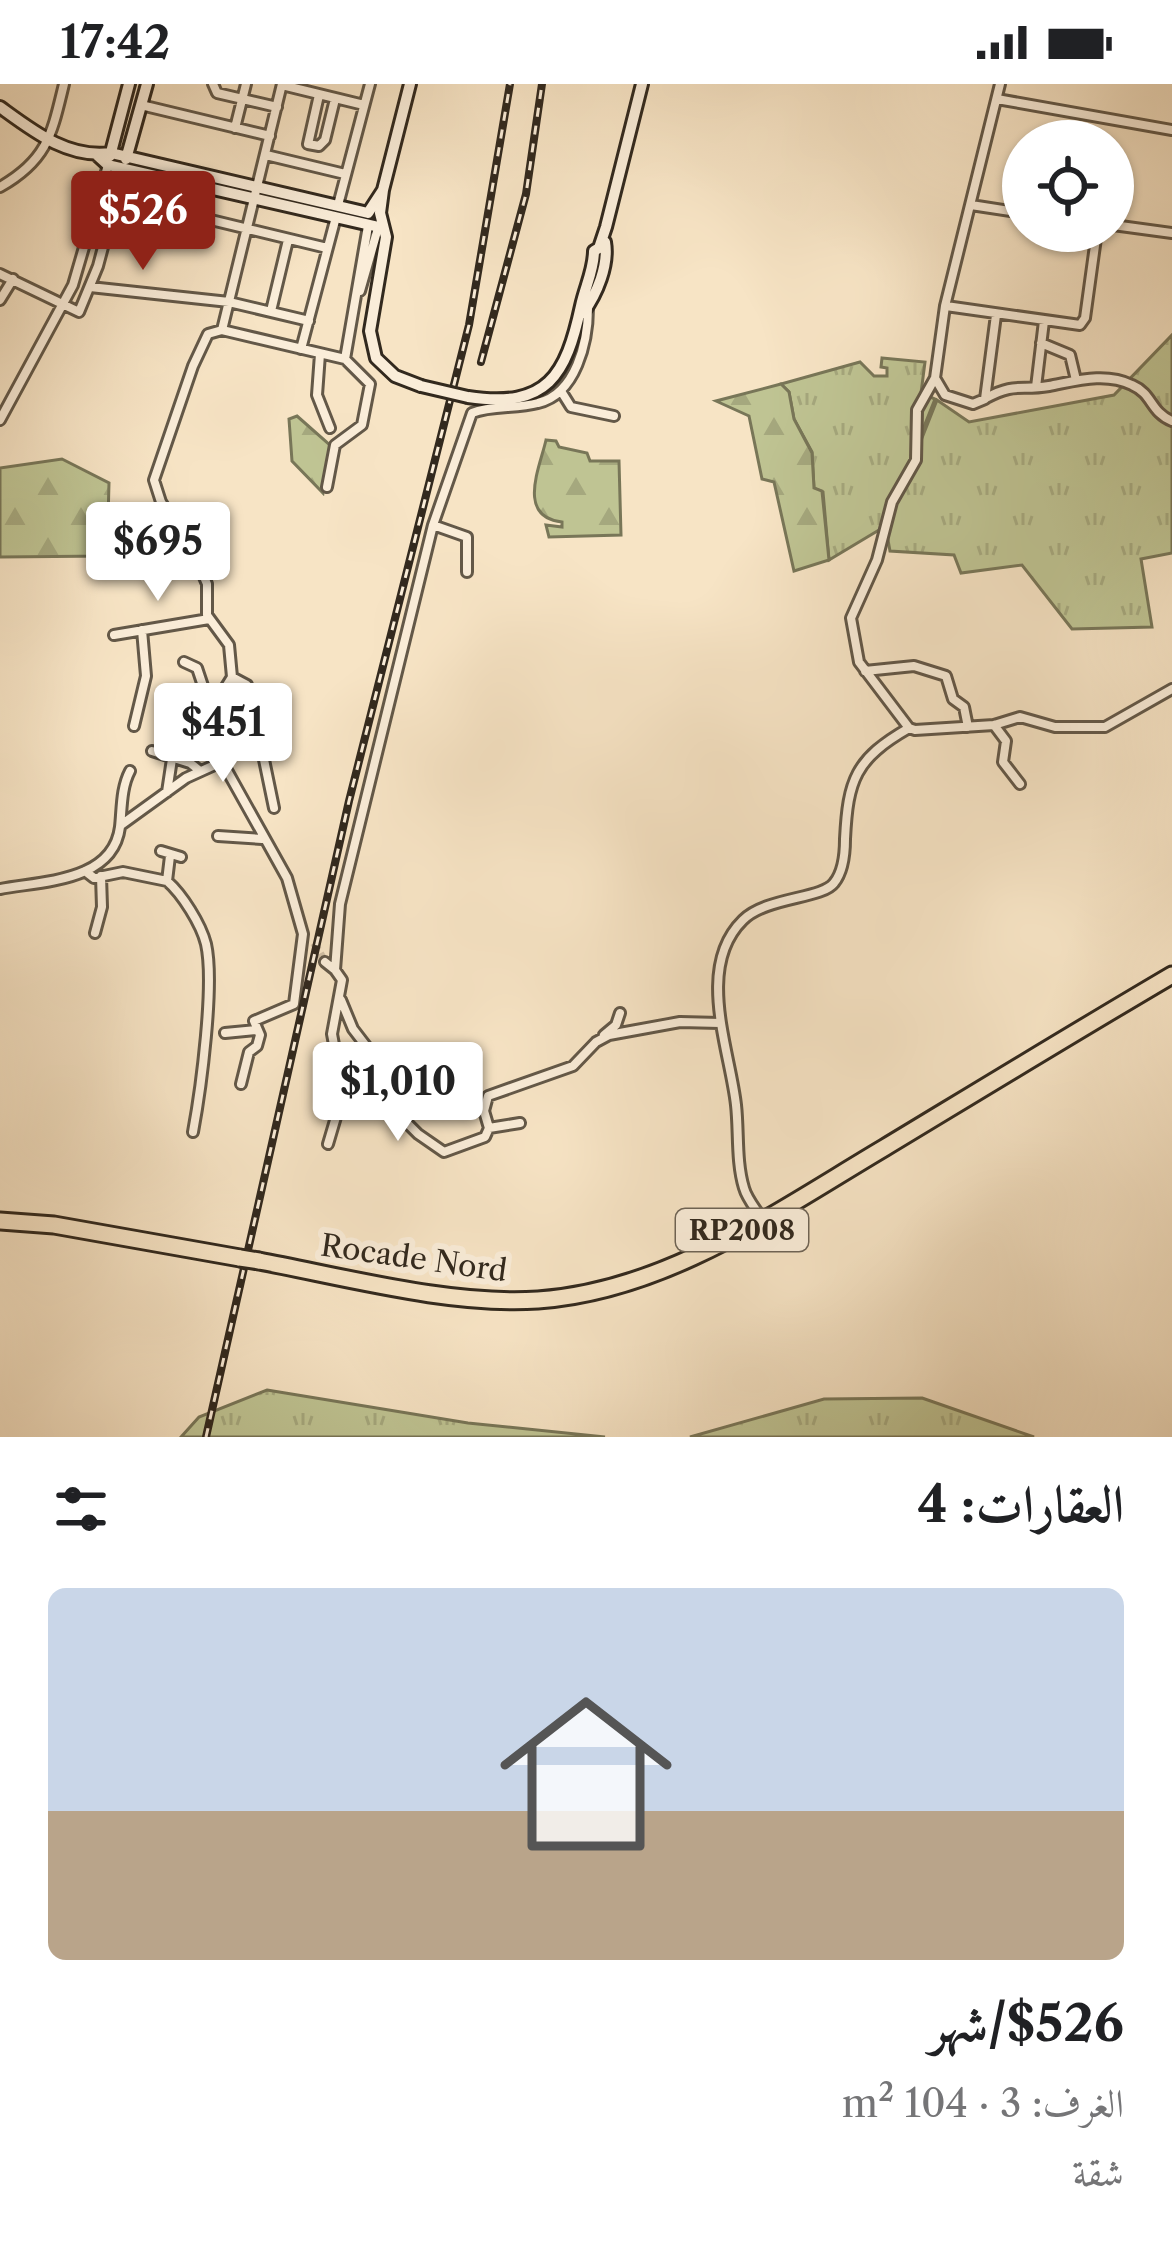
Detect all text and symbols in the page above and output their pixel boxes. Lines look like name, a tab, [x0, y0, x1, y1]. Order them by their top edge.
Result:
text: 17:42	[60, 14, 170, 70]
map controls	[1002, 120, 1134, 252]
button: locate	[1002, 120, 1134, 252]
pin: $526	[72, 171, 214, 273]
text: $526	[98, 186, 188, 234]
pin: $695	[87, 502, 229, 604]
text: $695	[113, 517, 203, 565]
pin: $451	[152, 683, 294, 785]
text: $451	[181, 698, 265, 746]
pin: $1,010	[300, 1042, 496, 1144]
text: $1,010	[340, 1057, 456, 1105]
road number: RP2008	[676, 1209, 808, 1251]
street label: Rocade Nord	[319, 1227, 509, 1289]
text: العقارات: 4	[918, 1473, 1124, 1535]
icon: filters	[48, 1476, 114, 1542]
icon: home	[478, 1666, 694, 1882]
text: $526/شهر	[929, 1992, 1124, 2054]
text: الغرف: 3 · 104 m²	[842, 2079, 1124, 2127]
text: شقة	[1072, 2148, 1124, 2196]

